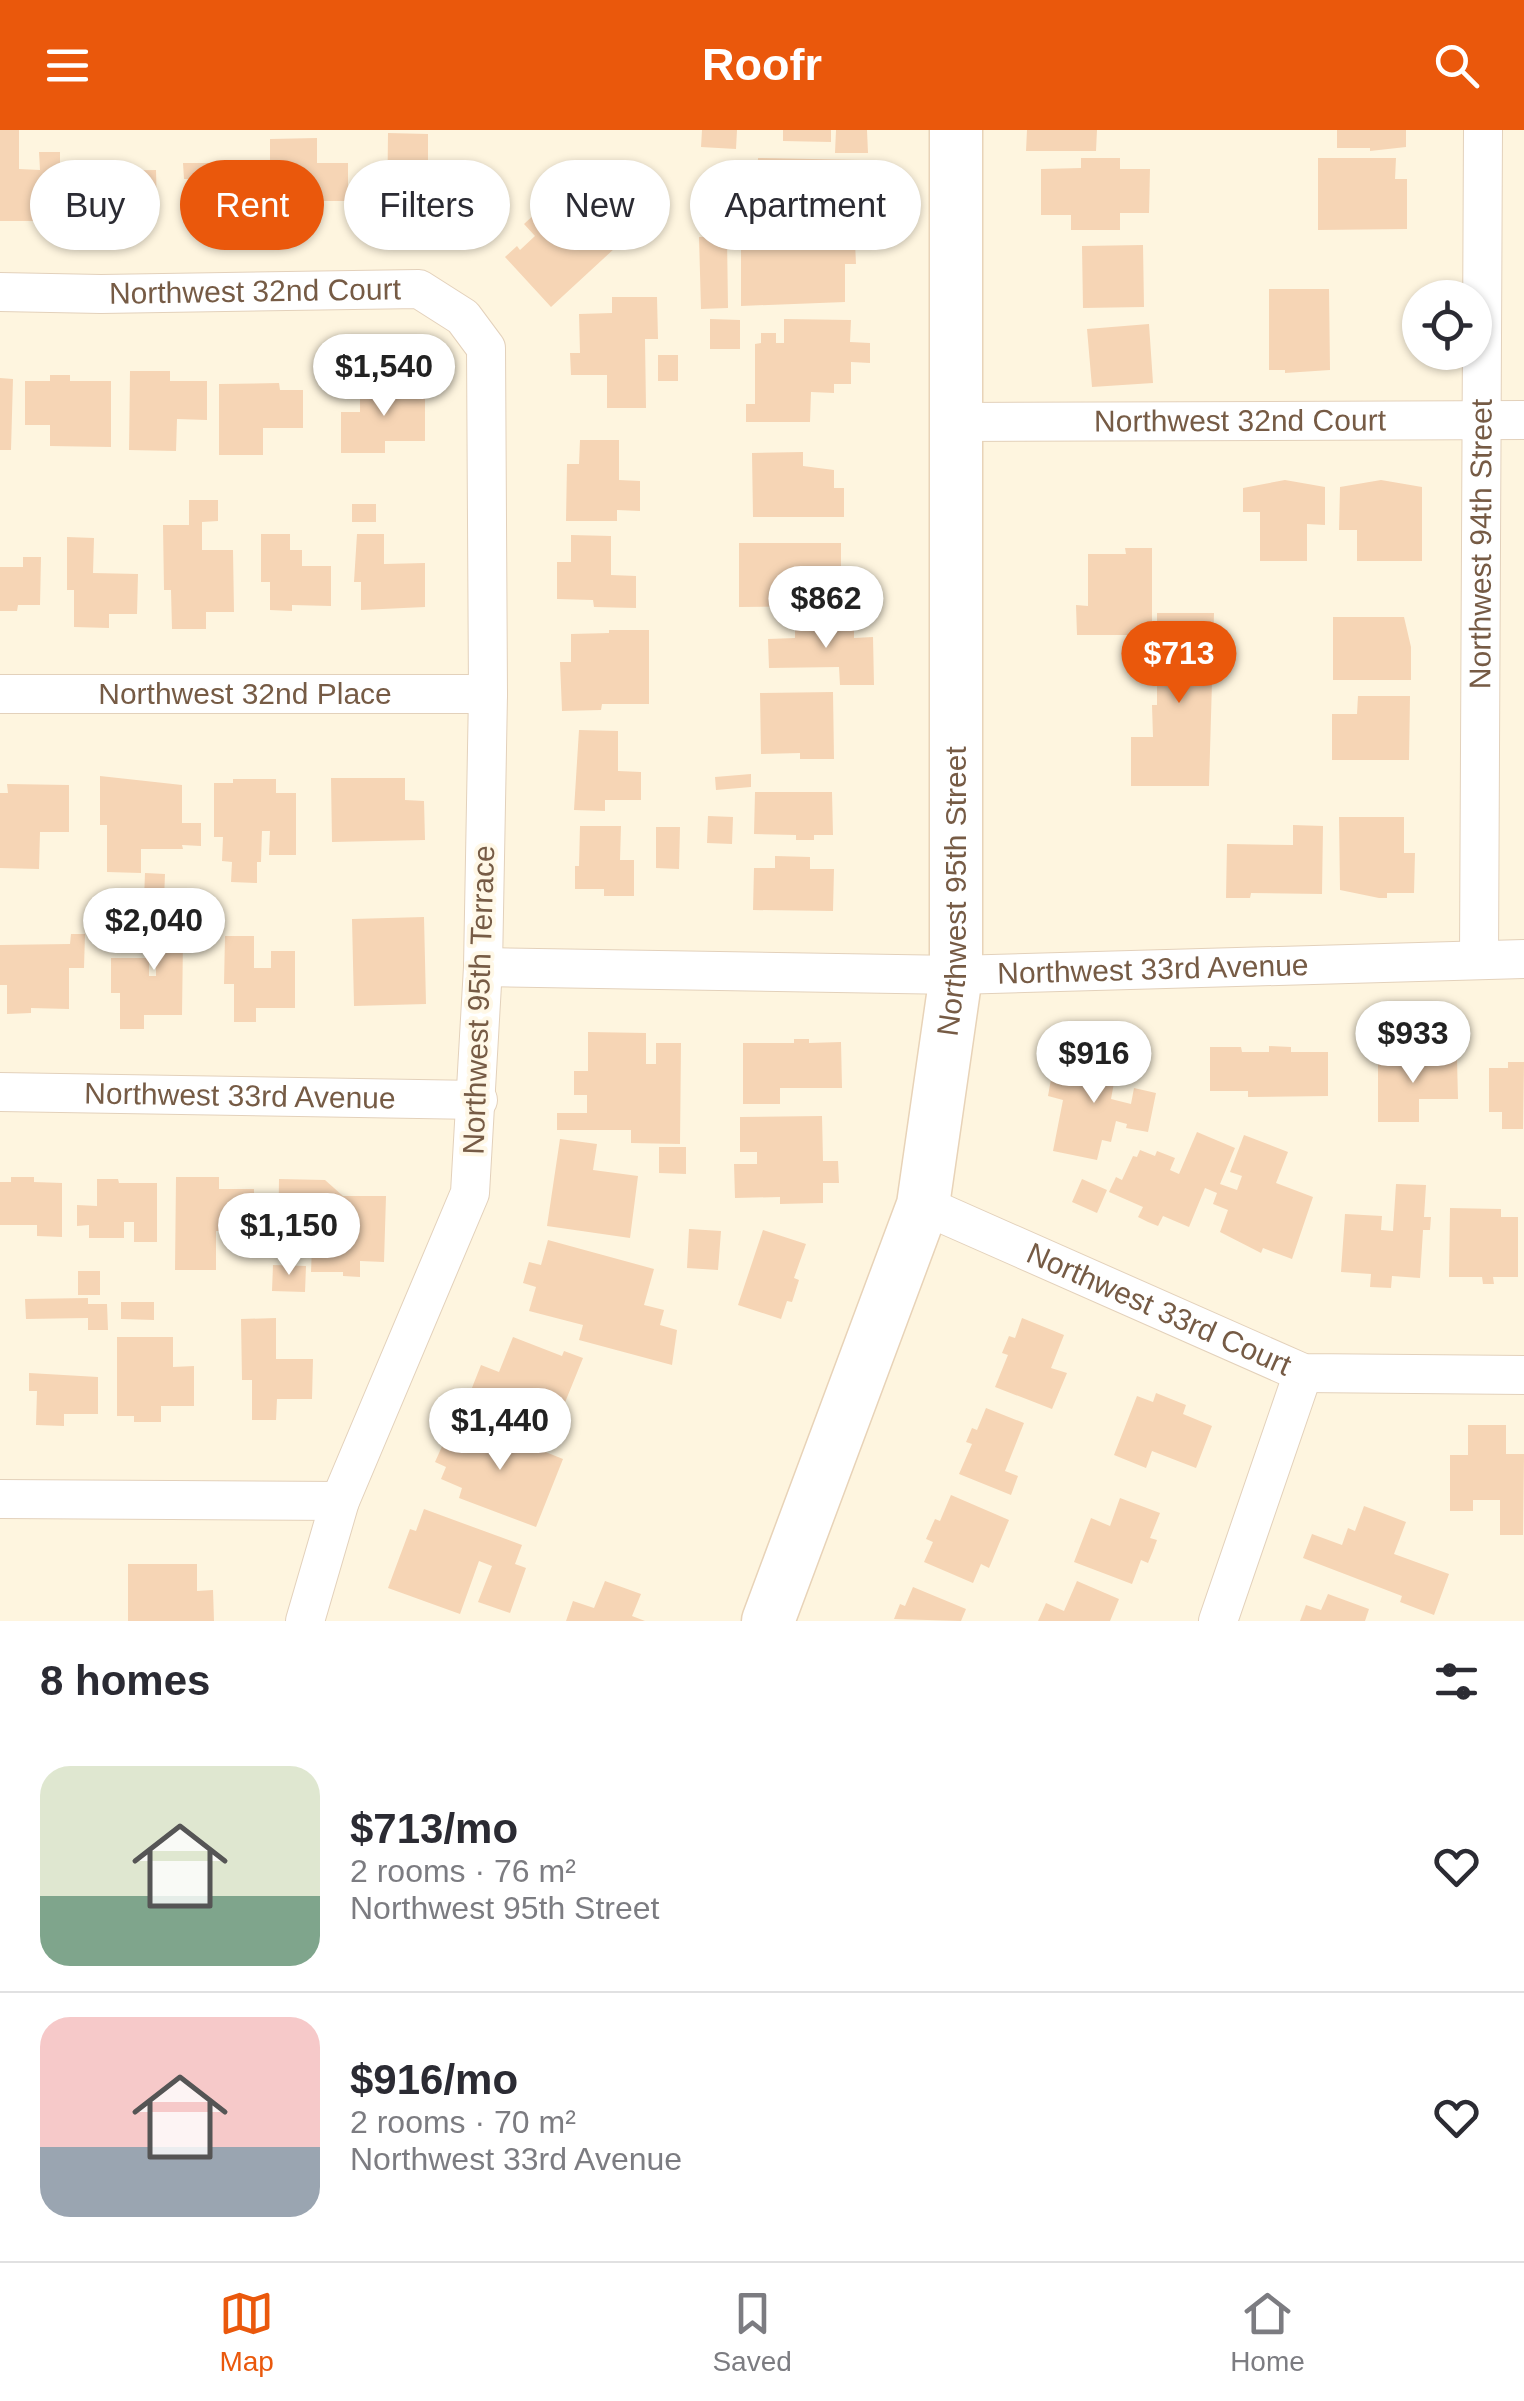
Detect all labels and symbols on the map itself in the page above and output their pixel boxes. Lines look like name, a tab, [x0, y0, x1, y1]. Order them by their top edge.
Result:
street label: Northwest 32nd Court	[109, 272, 402, 310]
pin: $1,540	[303, 334, 465, 419]
street label: Northwest 94th Street	[1463, 398, 1498, 689]
street label: Northwest 32nd Court	[1094, 403, 1387, 438]
pin: $862	[767, 566, 885, 651]
pin: $713	[1120, 621, 1238, 706]
street label: Northwest 32nd Place	[98, 677, 392, 710]
street label: Northwest 95th Street	[930, 746, 972, 1038]
street label: Northwest 95th Terrace	[457, 845, 500, 1155]
pin: $2,040	[73, 888, 235, 973]
street label: Northwest 33rd Avenue	[997, 948, 1309, 990]
pin: $933	[1354, 1001, 1472, 1086]
pin: $916	[1035, 1021, 1153, 1106]
street label: Northwest 33rd Avenue	[84, 1076, 396, 1115]
pin: $1,150	[208, 1193, 370, 1278]
street label: Northwest 33rd Court	[1022, 1236, 1297, 1382]
pin: $1,440	[419, 1388, 581, 1473]

